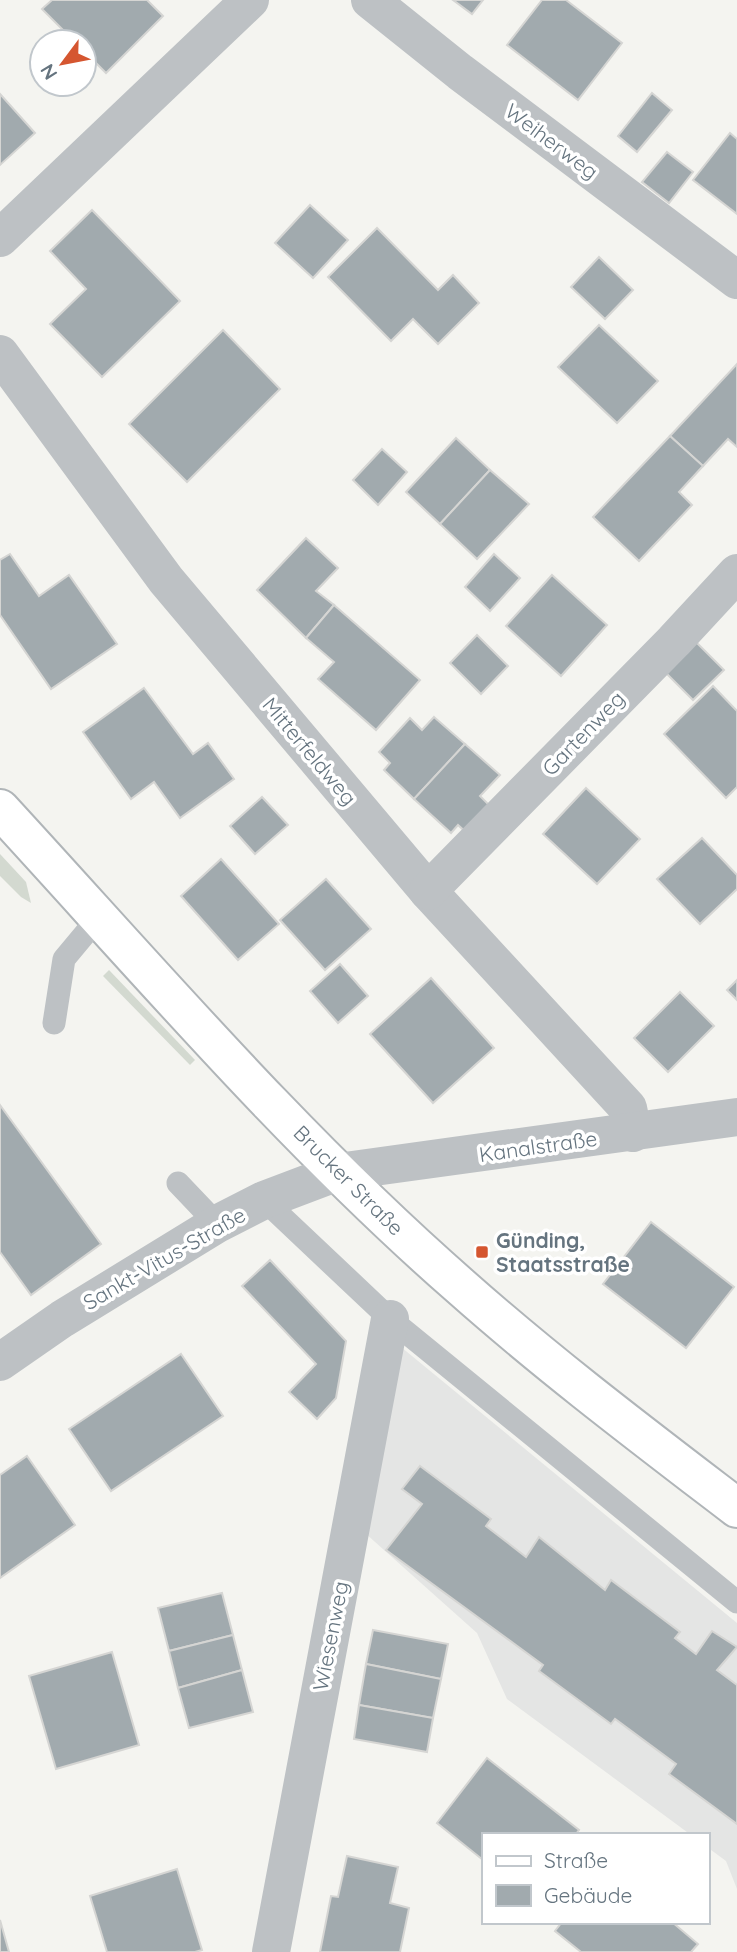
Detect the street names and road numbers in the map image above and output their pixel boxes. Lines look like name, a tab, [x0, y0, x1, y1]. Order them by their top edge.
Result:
street label: Weiherweg	[500, 98, 604, 184]
street label: Gartenweg	[536, 685, 630, 781]
street label: Mitterfeldweg	[257, 692, 363, 810]
street label: Brucker Straße	[289, 1120, 409, 1240]
street label: Kanalstraße	[477, 1125, 599, 1167]
street label: Sankt-Vitus-Straße	[78, 1201, 250, 1315]
street label: Wiesenweg	[307, 1579, 353, 1693]

